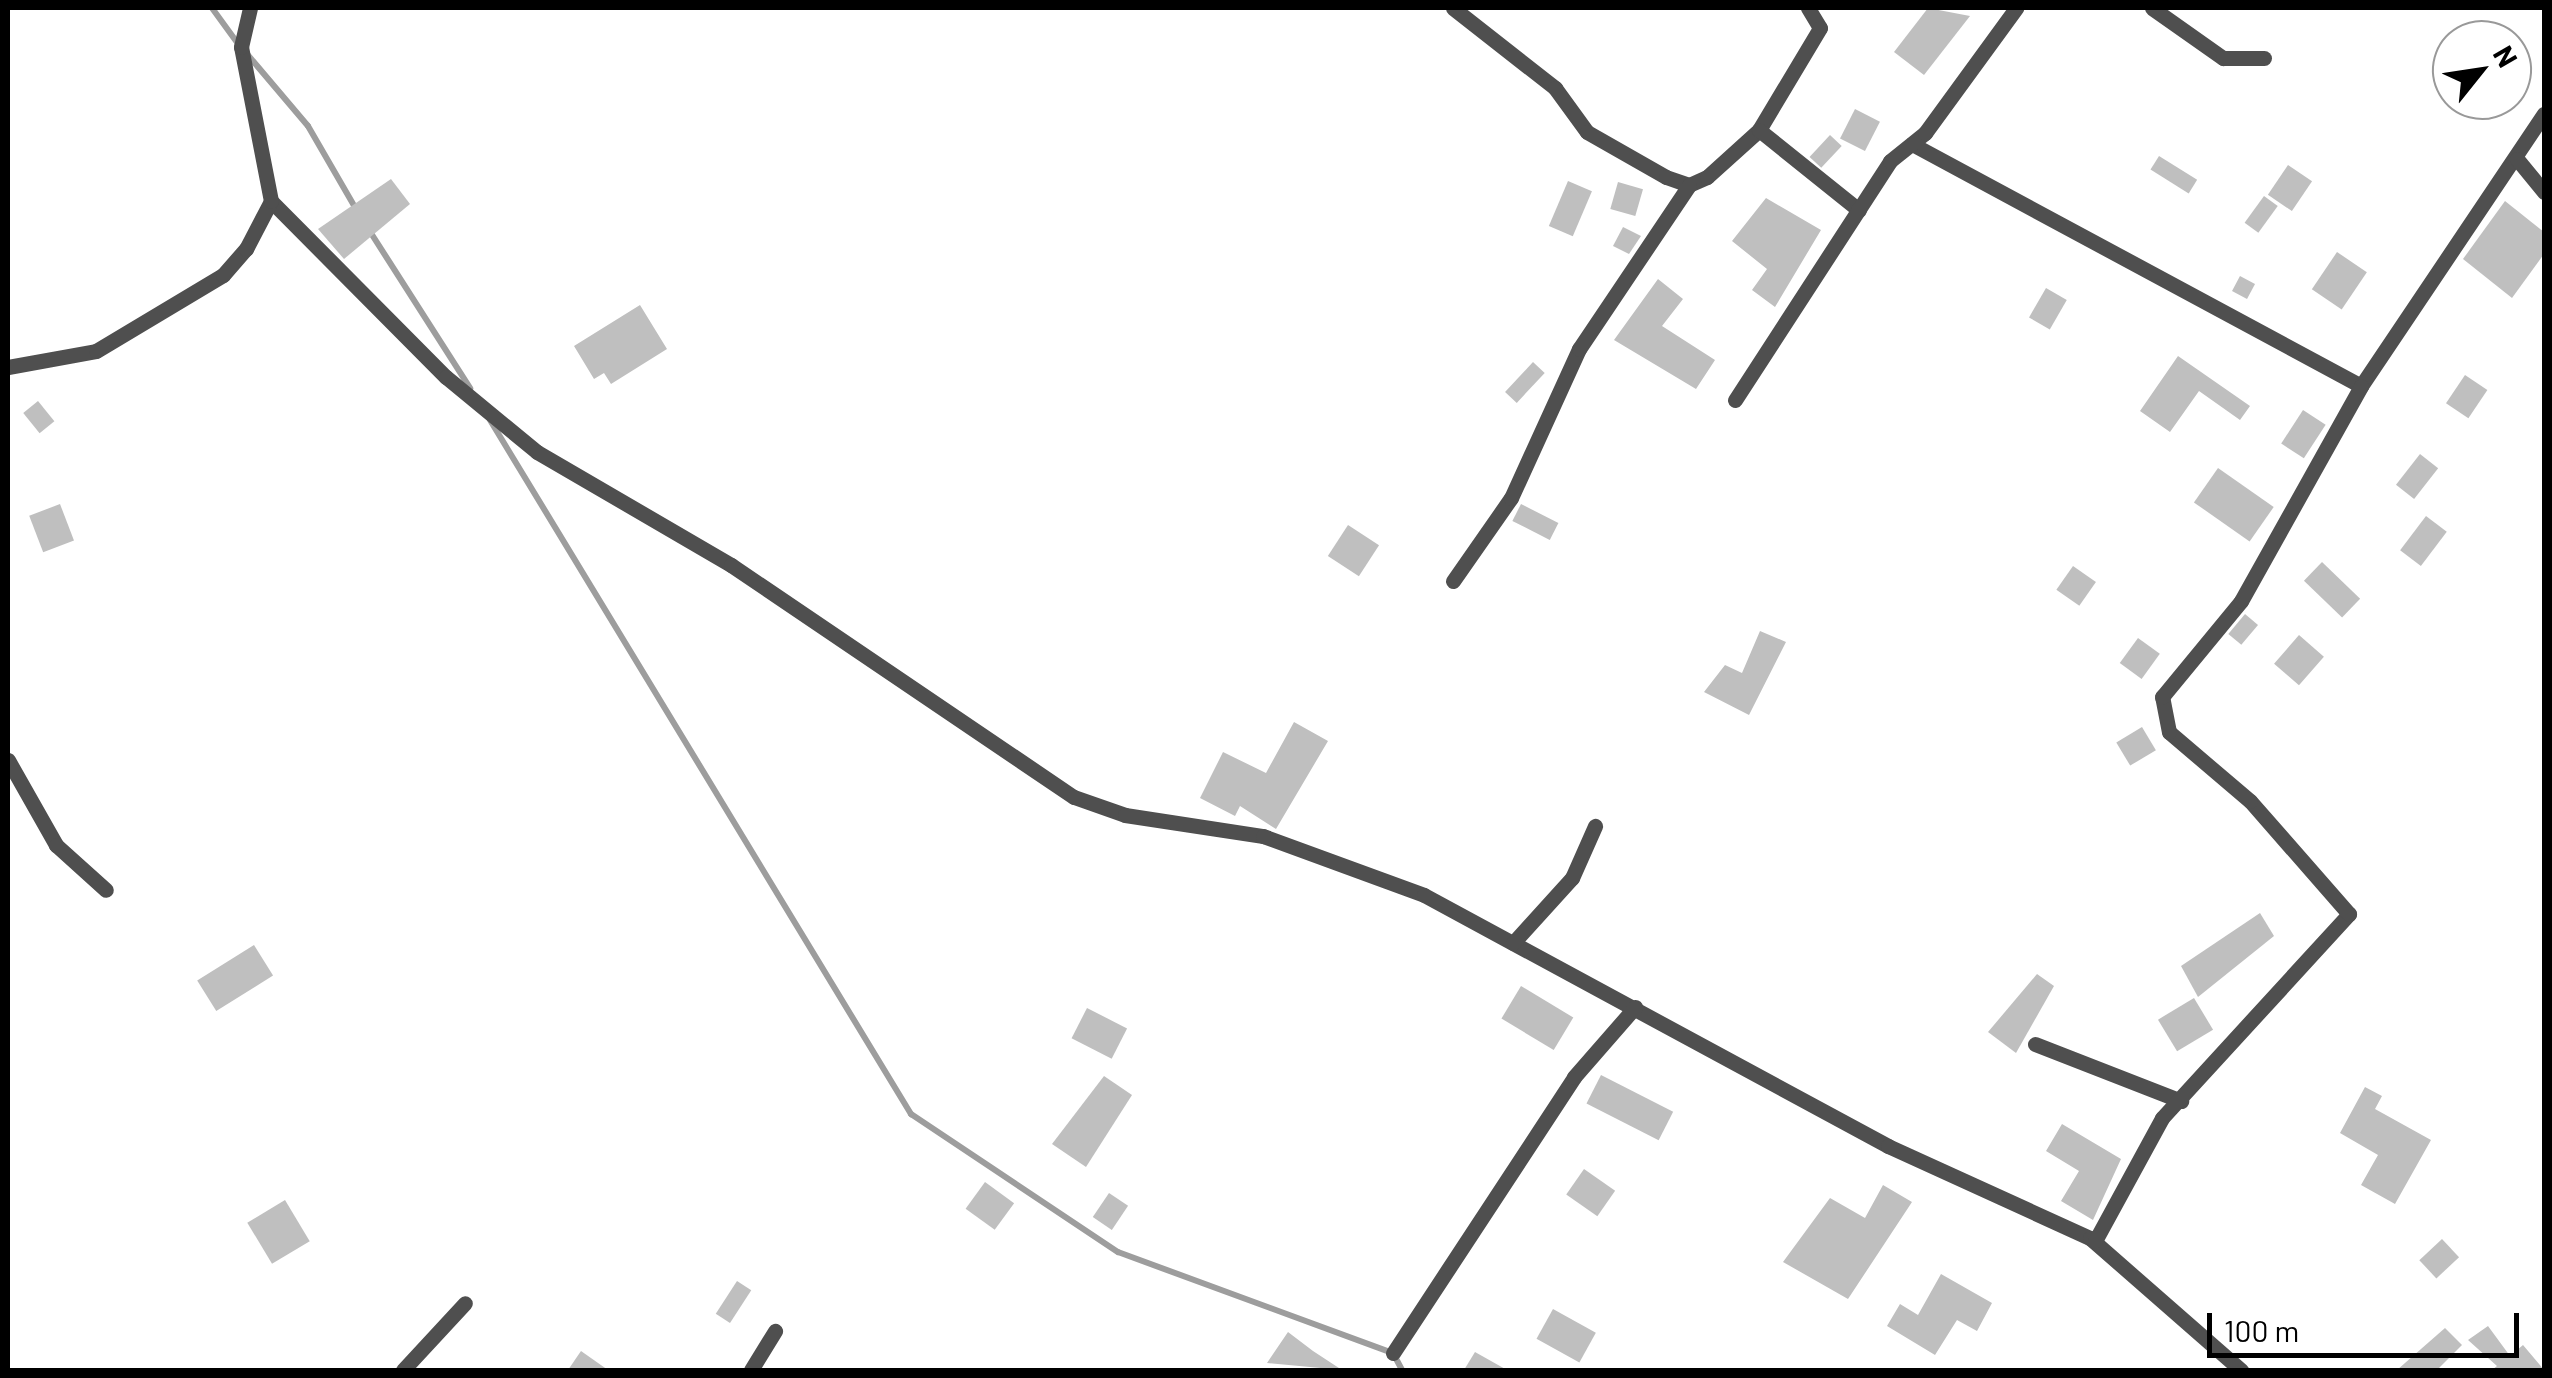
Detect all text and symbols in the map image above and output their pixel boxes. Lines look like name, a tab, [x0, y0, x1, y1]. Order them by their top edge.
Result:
north arrow	[2432, 20, 2532, 120]
text: N	[2487, 39, 2526, 73]
scale bar	[2212, 1293, 2524, 1355]
text: 100 m	[2224, 1312, 2299, 1348]

